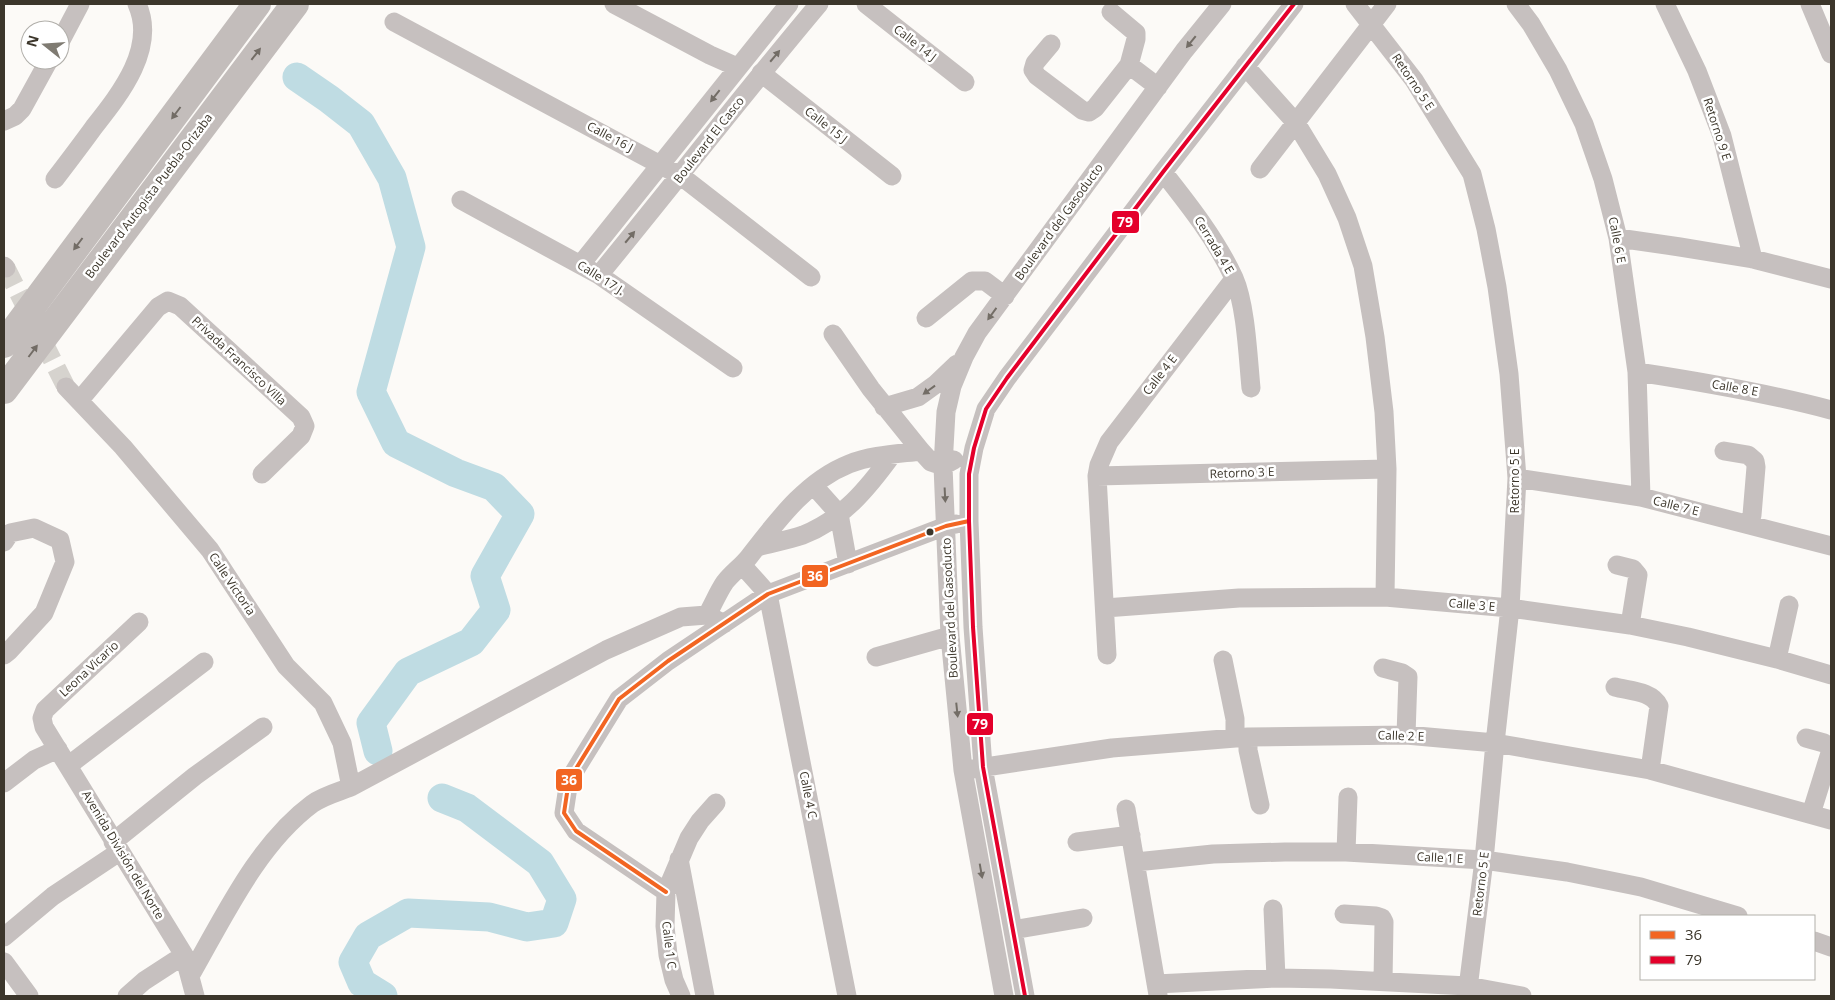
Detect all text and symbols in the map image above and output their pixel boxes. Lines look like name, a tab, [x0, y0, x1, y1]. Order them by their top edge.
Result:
north arrow	[20, 20, 70, 70]
street label: Calle 14 J	[890, 20, 940, 65]
text: N	[21, 33, 43, 49]
one-way arrow	[1186, 35, 1197, 48]
one-way arrow	[251, 47, 261, 61]
one-way arrow	[770, 49, 781, 62]
street label: Retorno 5 E	[1388, 50, 1439, 113]
one-way arrow	[709, 89, 720, 102]
street label: Boulevard El Casco	[669, 93, 748, 187]
street label: Retorno 9 E	[1699, 95, 1736, 162]
street label: Calle 15 J	[801, 102, 851, 147]
one-way arrow	[170, 106, 181, 119]
street label: Boulevard Autopista Puebla-Orizaba	[81, 110, 216, 282]
street label: Calle 16 J	[584, 117, 636, 156]
street label: Boulevard del Gasoducto	[1010, 160, 1107, 284]
line badge: 79	[1111, 210, 1140, 234]
text: 79	[1117, 212, 1133, 231]
street label: Cerrada 4 E	[1191, 213, 1238, 277]
street label: Calle 6 E	[1605, 215, 1630, 264]
one-way arrow	[625, 231, 636, 244]
one-way arrow	[73, 237, 84, 250]
street label: Calle 17 J.	[574, 256, 628, 299]
one-way arrow	[986, 307, 997, 320]
street label: Privada Francisco Villa	[188, 312, 290, 409]
one-way arrow	[28, 344, 38, 358]
street label: Calle 4 E	[1139, 351, 1181, 398]
street label: Calle 8 E	[1711, 375, 1760, 400]
one-way arrow	[923, 384, 936, 395]
street label: Retorno 5 E	[1506, 449, 1523, 513]
street label: Retorno 3 E	[1209, 463, 1275, 482]
one-way arrow	[941, 488, 949, 504]
street label: Calle 7 E	[1651, 492, 1701, 519]
unlabelled marker	[925, 527, 935, 537]
street label: Boulevard del Gasoducto	[937, 537, 962, 679]
street label: Calle Victoria	[205, 549, 260, 618]
line badge: 36	[801, 564, 829, 588]
text: 36	[807, 566, 823, 585]
street label: Calle 3 E	[1448, 594, 1496, 615]
street label: Leona Vicario	[55, 637, 122, 700]
one-way arrow	[953, 702, 961, 718]
line badge: 79	[966, 712, 994, 736]
text: 79	[972, 714, 988, 733]
street label: Calle 2 E	[1377, 726, 1425, 745]
line badge: 36	[555, 768, 583, 792]
text: 36	[561, 770, 577, 789]
street label: Calle 4 C	[796, 770, 821, 820]
street label: Avenida División del Norte	[78, 787, 169, 923]
street label: Calle 1 E	[1416, 848, 1464, 867]
street label: Retorno 5 E	[1468, 851, 1493, 917]
one-way arrow	[978, 863, 986, 879]
legend	[1640, 915, 1815, 980]
street label: Calle 1 C	[658, 920, 681, 970]
text: 36	[1685, 924, 1702, 944]
text: 79	[1685, 949, 1702, 969]

